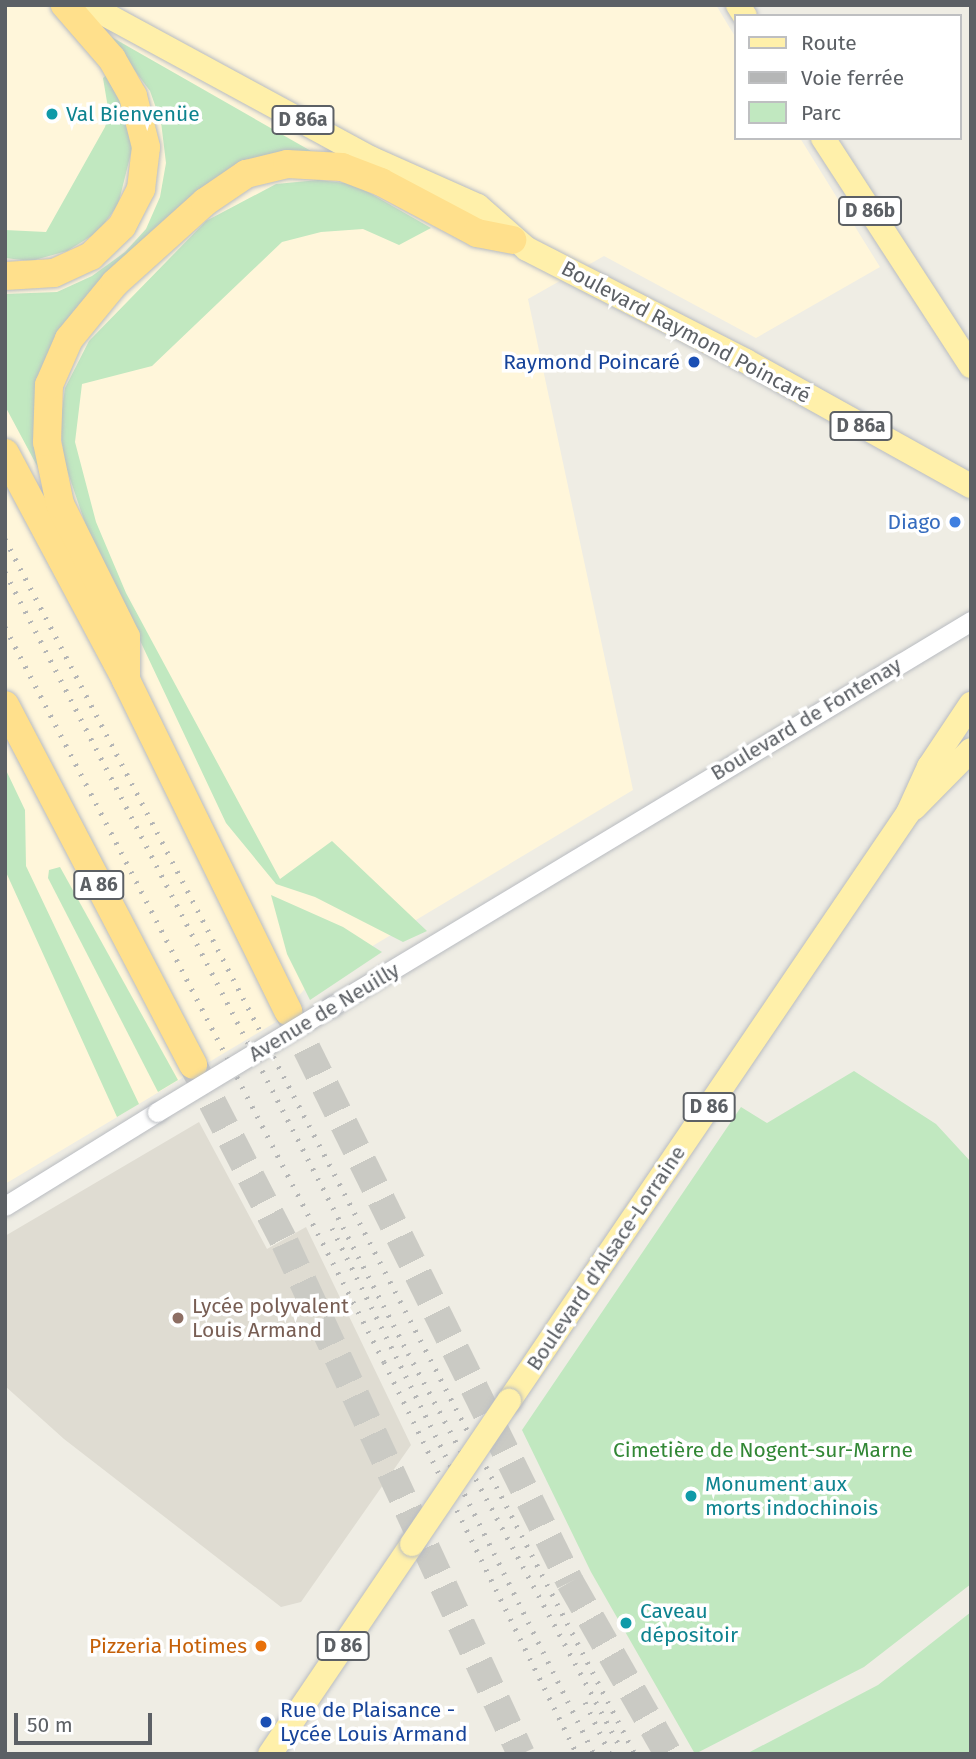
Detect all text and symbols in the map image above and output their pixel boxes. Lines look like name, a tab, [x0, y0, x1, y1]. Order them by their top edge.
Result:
legend	[734, 14, 962, 140]
text: Route	[801, 30, 857, 56]
text: Voie ferrée	[801, 65, 904, 91]
text: Parc	[801, 100, 841, 126]
place label: Val Bienvenüe	[66, 101, 200, 127]
road number: D 86a	[270, 104, 336, 136]
marker: Val Bienvenüe	[44, 106, 60, 122]
road number: D 86b	[837, 196, 903, 226]
street label: Boulevard Raymond Poincaré	[557, 255, 815, 409]
place label: Raymond Poincaré	[503, 349, 680, 375]
marker: Raymond Poincaré	[686, 354, 702, 370]
road number: D 86a	[828, 410, 894, 442]
place label: Diago	[887, 509, 941, 535]
marker: Diago	[947, 514, 963, 530]
street label: Boulevard de Fontenay	[706, 652, 906, 786]
road number: A 86	[73, 870, 125, 900]
street label: Avenue de Neuilly	[244, 957, 404, 1067]
road number: D 86	[681, 1092, 737, 1122]
street label: Boulevard d'Alsace-Lorraine	[521, 1141, 691, 1375]
place label: Lycée polyvalent Louis Armand	[192, 1293, 349, 1343]
marker: Lycée polyvalent Louis Armand	[170, 1310, 186, 1326]
park label: Cimetière de Nogent-sur-Marne	[613, 1437, 913, 1463]
place label: Monument aux morts indochinois	[705, 1471, 878, 1521]
marker: Monument aux morts indochinois	[683, 1488, 699, 1504]
place label: Caveau dépositoir	[640, 1598, 738, 1648]
marker: Caveau dépositoir	[618, 1615, 634, 1631]
road number: D 86	[315, 1630, 371, 1662]
place label: Pizzeria Hotimes	[89, 1633, 247, 1659]
marker: Pizzeria Hotimes	[253, 1638, 269, 1654]
place label: Rue de Plaisance - Lycée Louis Armand	[280, 1697, 467, 1747]
scale bar	[18, 1700, 156, 1744]
text: 50 m	[27, 1712, 73, 1738]
marker: Rue de Plaisance - Lycée Louis Armand	[258, 1714, 274, 1730]

